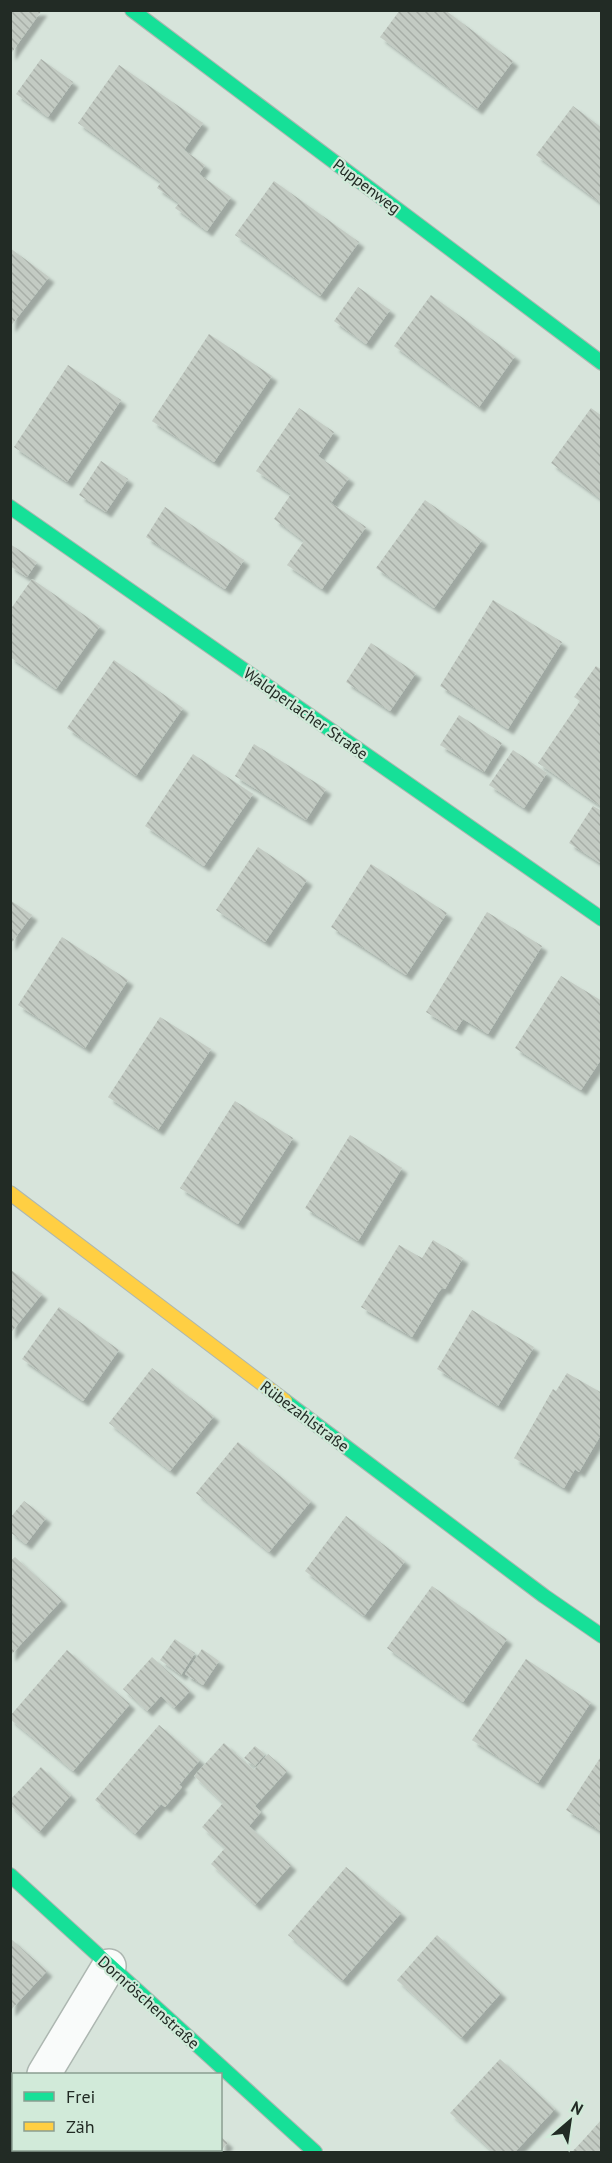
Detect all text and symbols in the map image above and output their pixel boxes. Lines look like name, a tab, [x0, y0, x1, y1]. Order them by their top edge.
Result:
street label: Puppenweg	[329, 154, 405, 218]
street label: Waldperlacher Straße	[240, 663, 372, 763]
street label: Rübezahlstraße	[257, 1376, 353, 1456]
street label: Dornröschenstraße	[94, 1951, 204, 2053]
legend	[12, 2073, 222, 2151]
text: Frei	[66, 2085, 95, 2108]
north arrow	[540, 2091, 600, 2151]
text: N	[568, 2097, 587, 2119]
text: Zäh	[66, 2115, 95, 2138]

